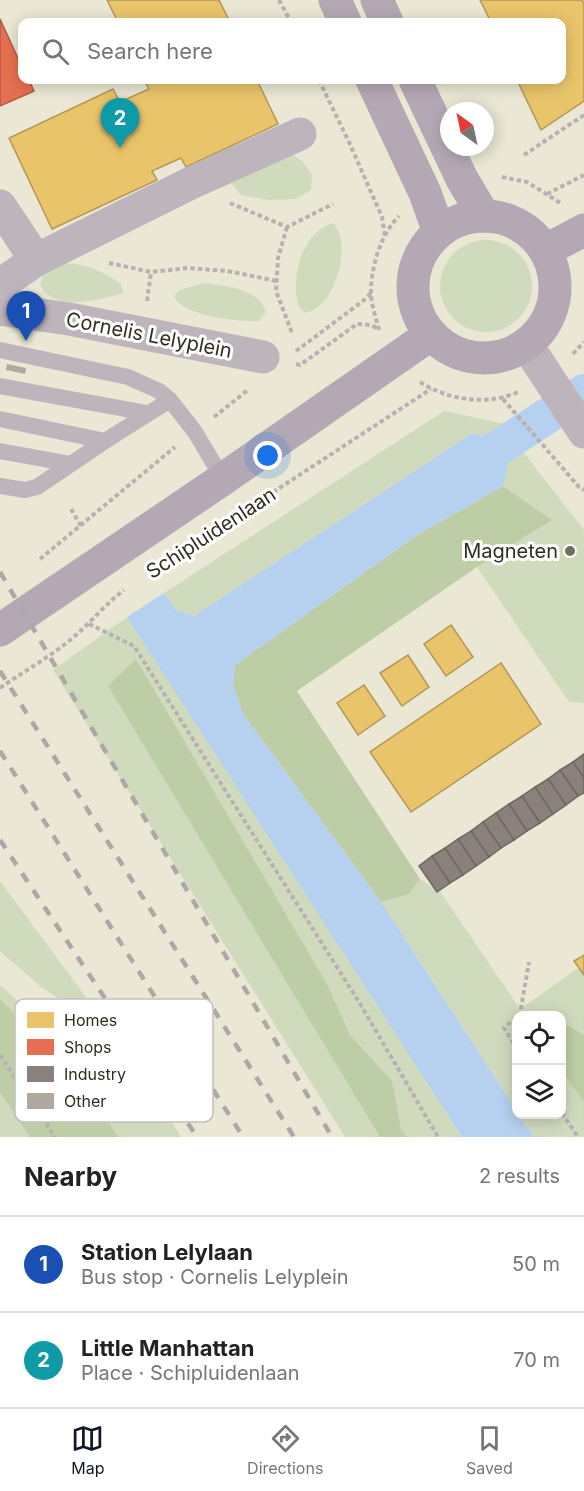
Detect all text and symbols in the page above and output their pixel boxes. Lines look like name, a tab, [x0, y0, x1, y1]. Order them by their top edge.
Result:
search box	[18, 18, 566, 84]
icon: search	[39, 35, 72, 68]
text: Search here	[87, 38, 213, 64]
pin: 2	[100, 98, 140, 148]
north arrow	[440, 102, 494, 156]
pin: 1	[6, 292, 46, 341]
street label: Cornelis Lelyplein	[64, 307, 234, 363]
your location	[253, 441, 282, 470]
street label: Schipluidenlaan	[142, 482, 280, 584]
place label: Magneten	[463, 539, 558, 563]
marker: Magneten	[563, 544, 577, 558]
legend	[15, 999, 213, 1122]
text: Homes	[64, 1010, 117, 1030]
map controls	[512, 1011, 566, 1119]
button: locate	[512, 1011, 566, 1065]
text: Shops	[64, 1037, 112, 1057]
text: Industry	[64, 1064, 126, 1084]
button: layers	[512, 1065, 566, 1119]
text: Other	[64, 1091, 106, 1111]
text: Nearby	[24, 1161, 117, 1192]
text: 2 results	[479, 1164, 560, 1188]
text: Station Lelylaan	[81, 1239, 253, 1265]
text: 1	[39, 1252, 48, 1276]
text: 50 m	[512, 1252, 560, 1276]
text: Bus stop · Cornelis Lelyplein	[81, 1265, 349, 1289]
text: Little Manhattan	[81, 1335, 254, 1361]
text: 2	[37, 1348, 50, 1372]
text: 70 m	[513, 1348, 560, 1372]
text: Place · Schipluidenlaan	[81, 1361, 299, 1385]
tab: Map	[71, 1422, 105, 1478]
tab: Directions	[247, 1422, 323, 1478]
tab: Saved	[466, 1422, 513, 1478]

